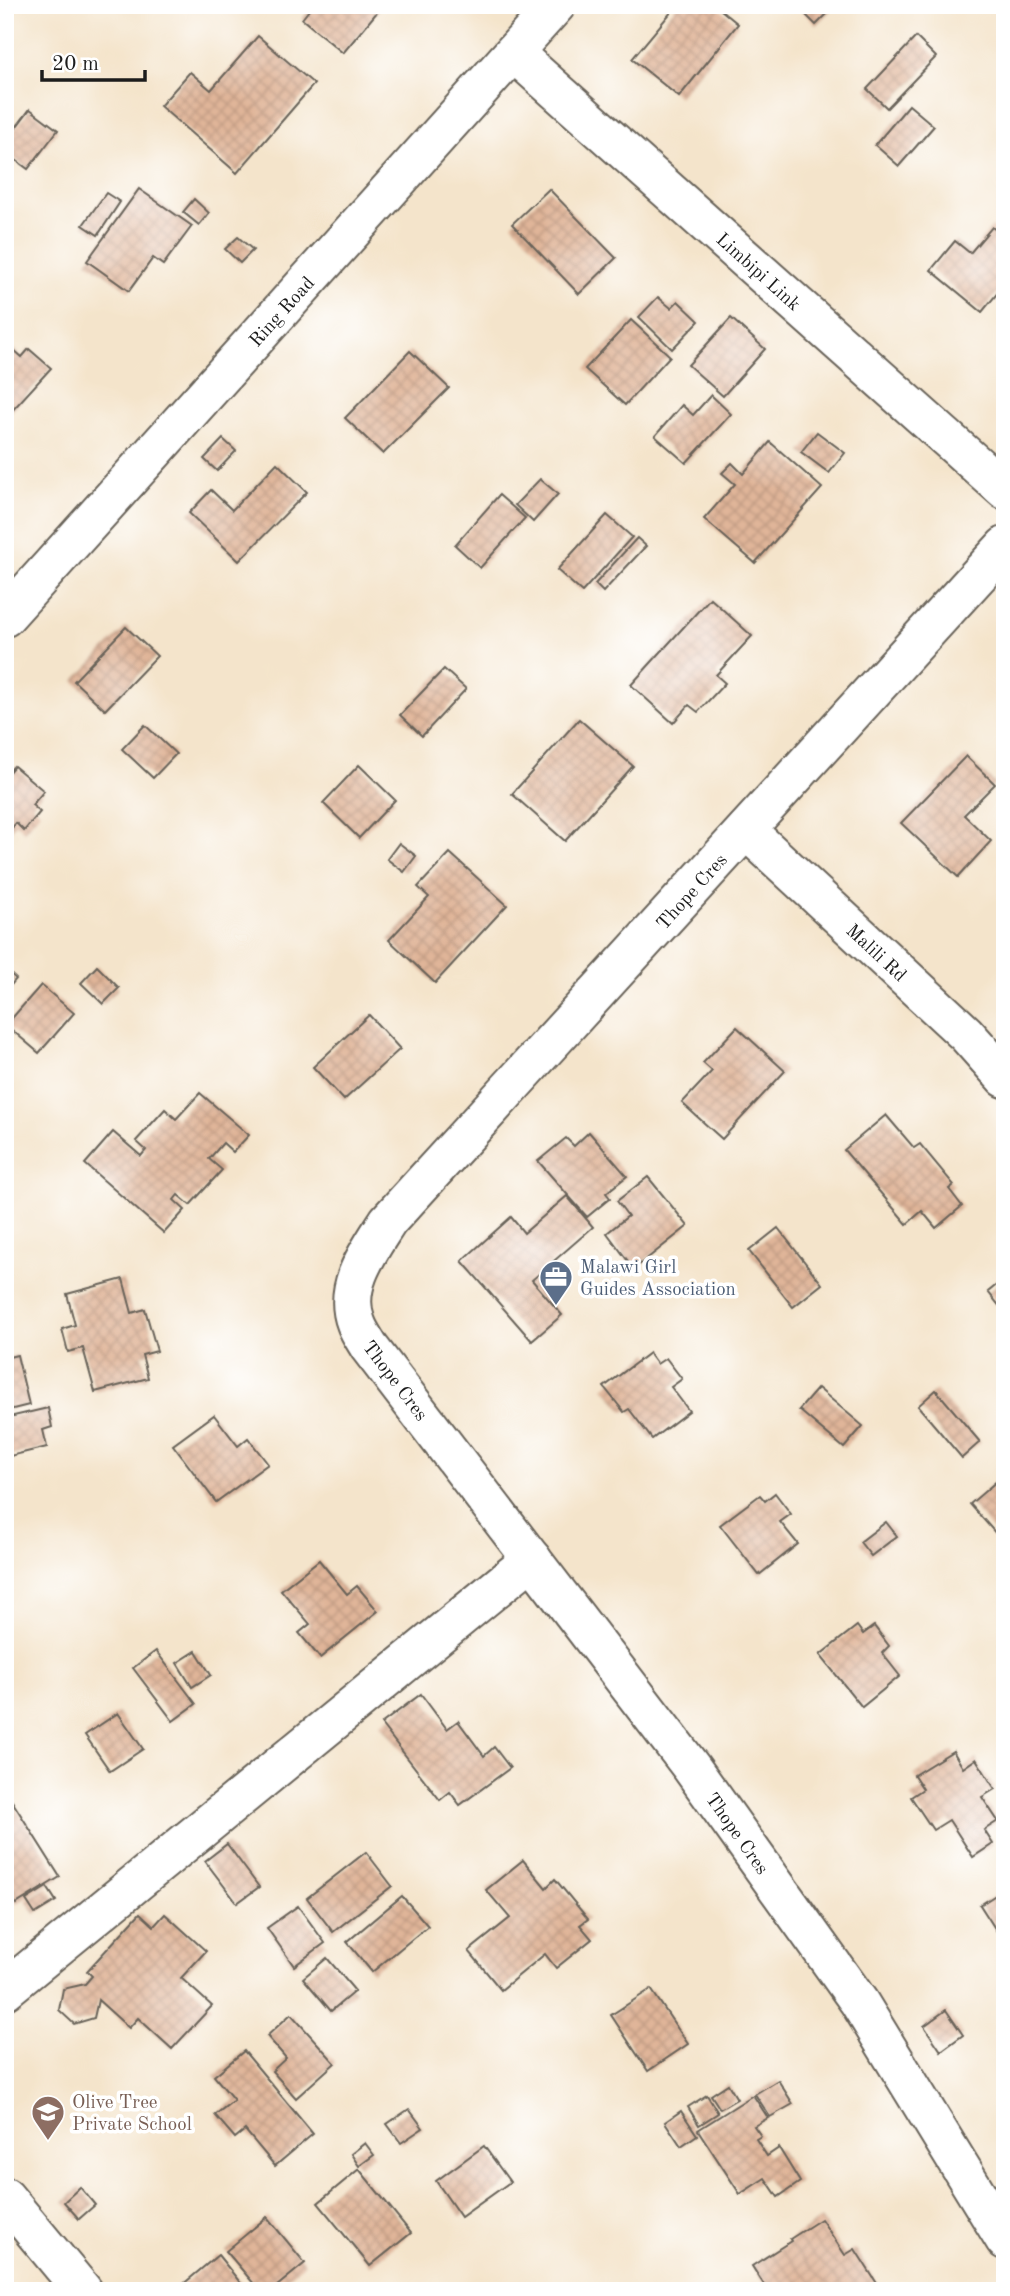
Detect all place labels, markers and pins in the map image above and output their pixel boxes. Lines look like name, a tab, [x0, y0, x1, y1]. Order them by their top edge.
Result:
office icon: Malawi Girl Guides Association	[537, 1258, 575, 1307]
place label: Malawi Girl Guides Association	[580, 1259, 736, 1300]
school or university icon: Olive Tree Private School	[29, 2093, 67, 2142]
place label: Olive Tree Private School	[72, 2094, 192, 2135]

